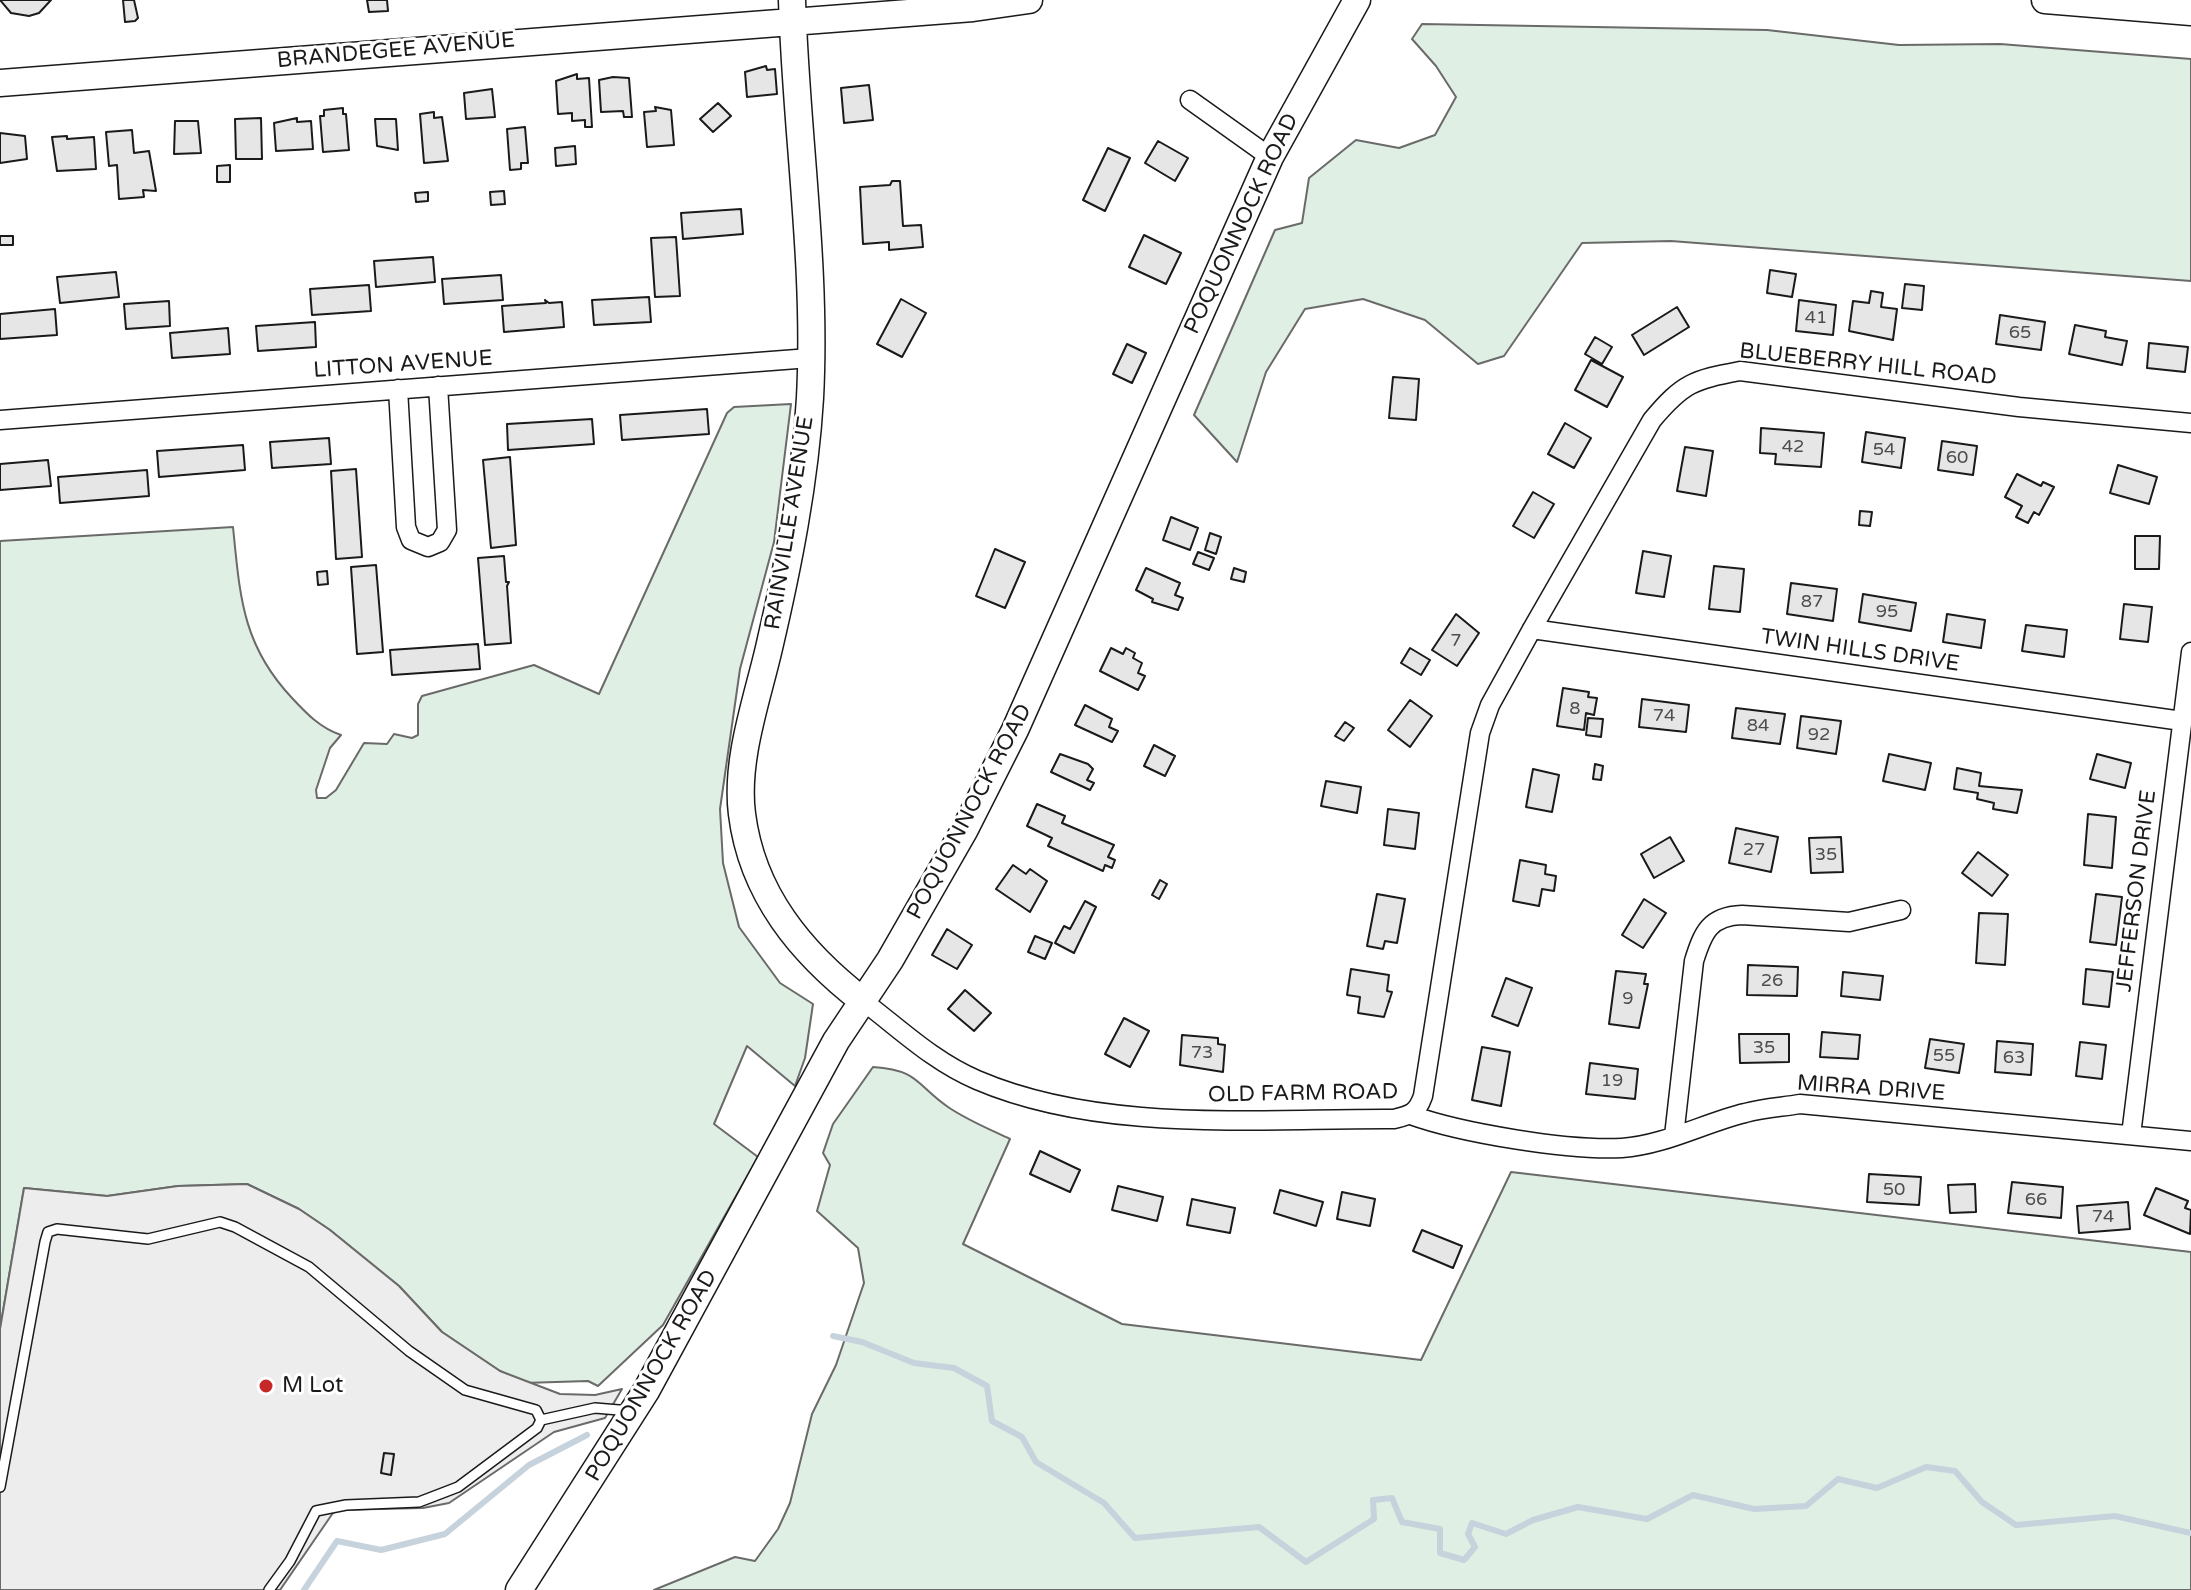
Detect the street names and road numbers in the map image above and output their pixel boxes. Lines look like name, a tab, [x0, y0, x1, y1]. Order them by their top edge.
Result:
street label: BRANDEGEE AVENUE	[276, 27, 516, 75]
street label: POQUONNOCK ROAD	[1179, 110, 1305, 338]
street label: BLUEBERRY HILL ROAD	[1738, 338, 1998, 392]
street label: LITTON AVENUE	[313, 346, 493, 384]
street label: RAINVILLE AVENUE	[760, 414, 820, 632]
street label: TWIN HILLS DRIVE	[1759, 624, 1961, 678]
street label: POQUONNOCK ROAD	[902, 700, 1038, 924]
street label: JEFFERSON DRIVE	[2112, 788, 2162, 994]
street label: MIRRA DRIVE	[1796, 1071, 1946, 1107]
street label: OLD FARM ROAD	[1208, 1079, 1398, 1109]
street label: POQUONNOCK ROAD	[581, 1265, 723, 1487]

